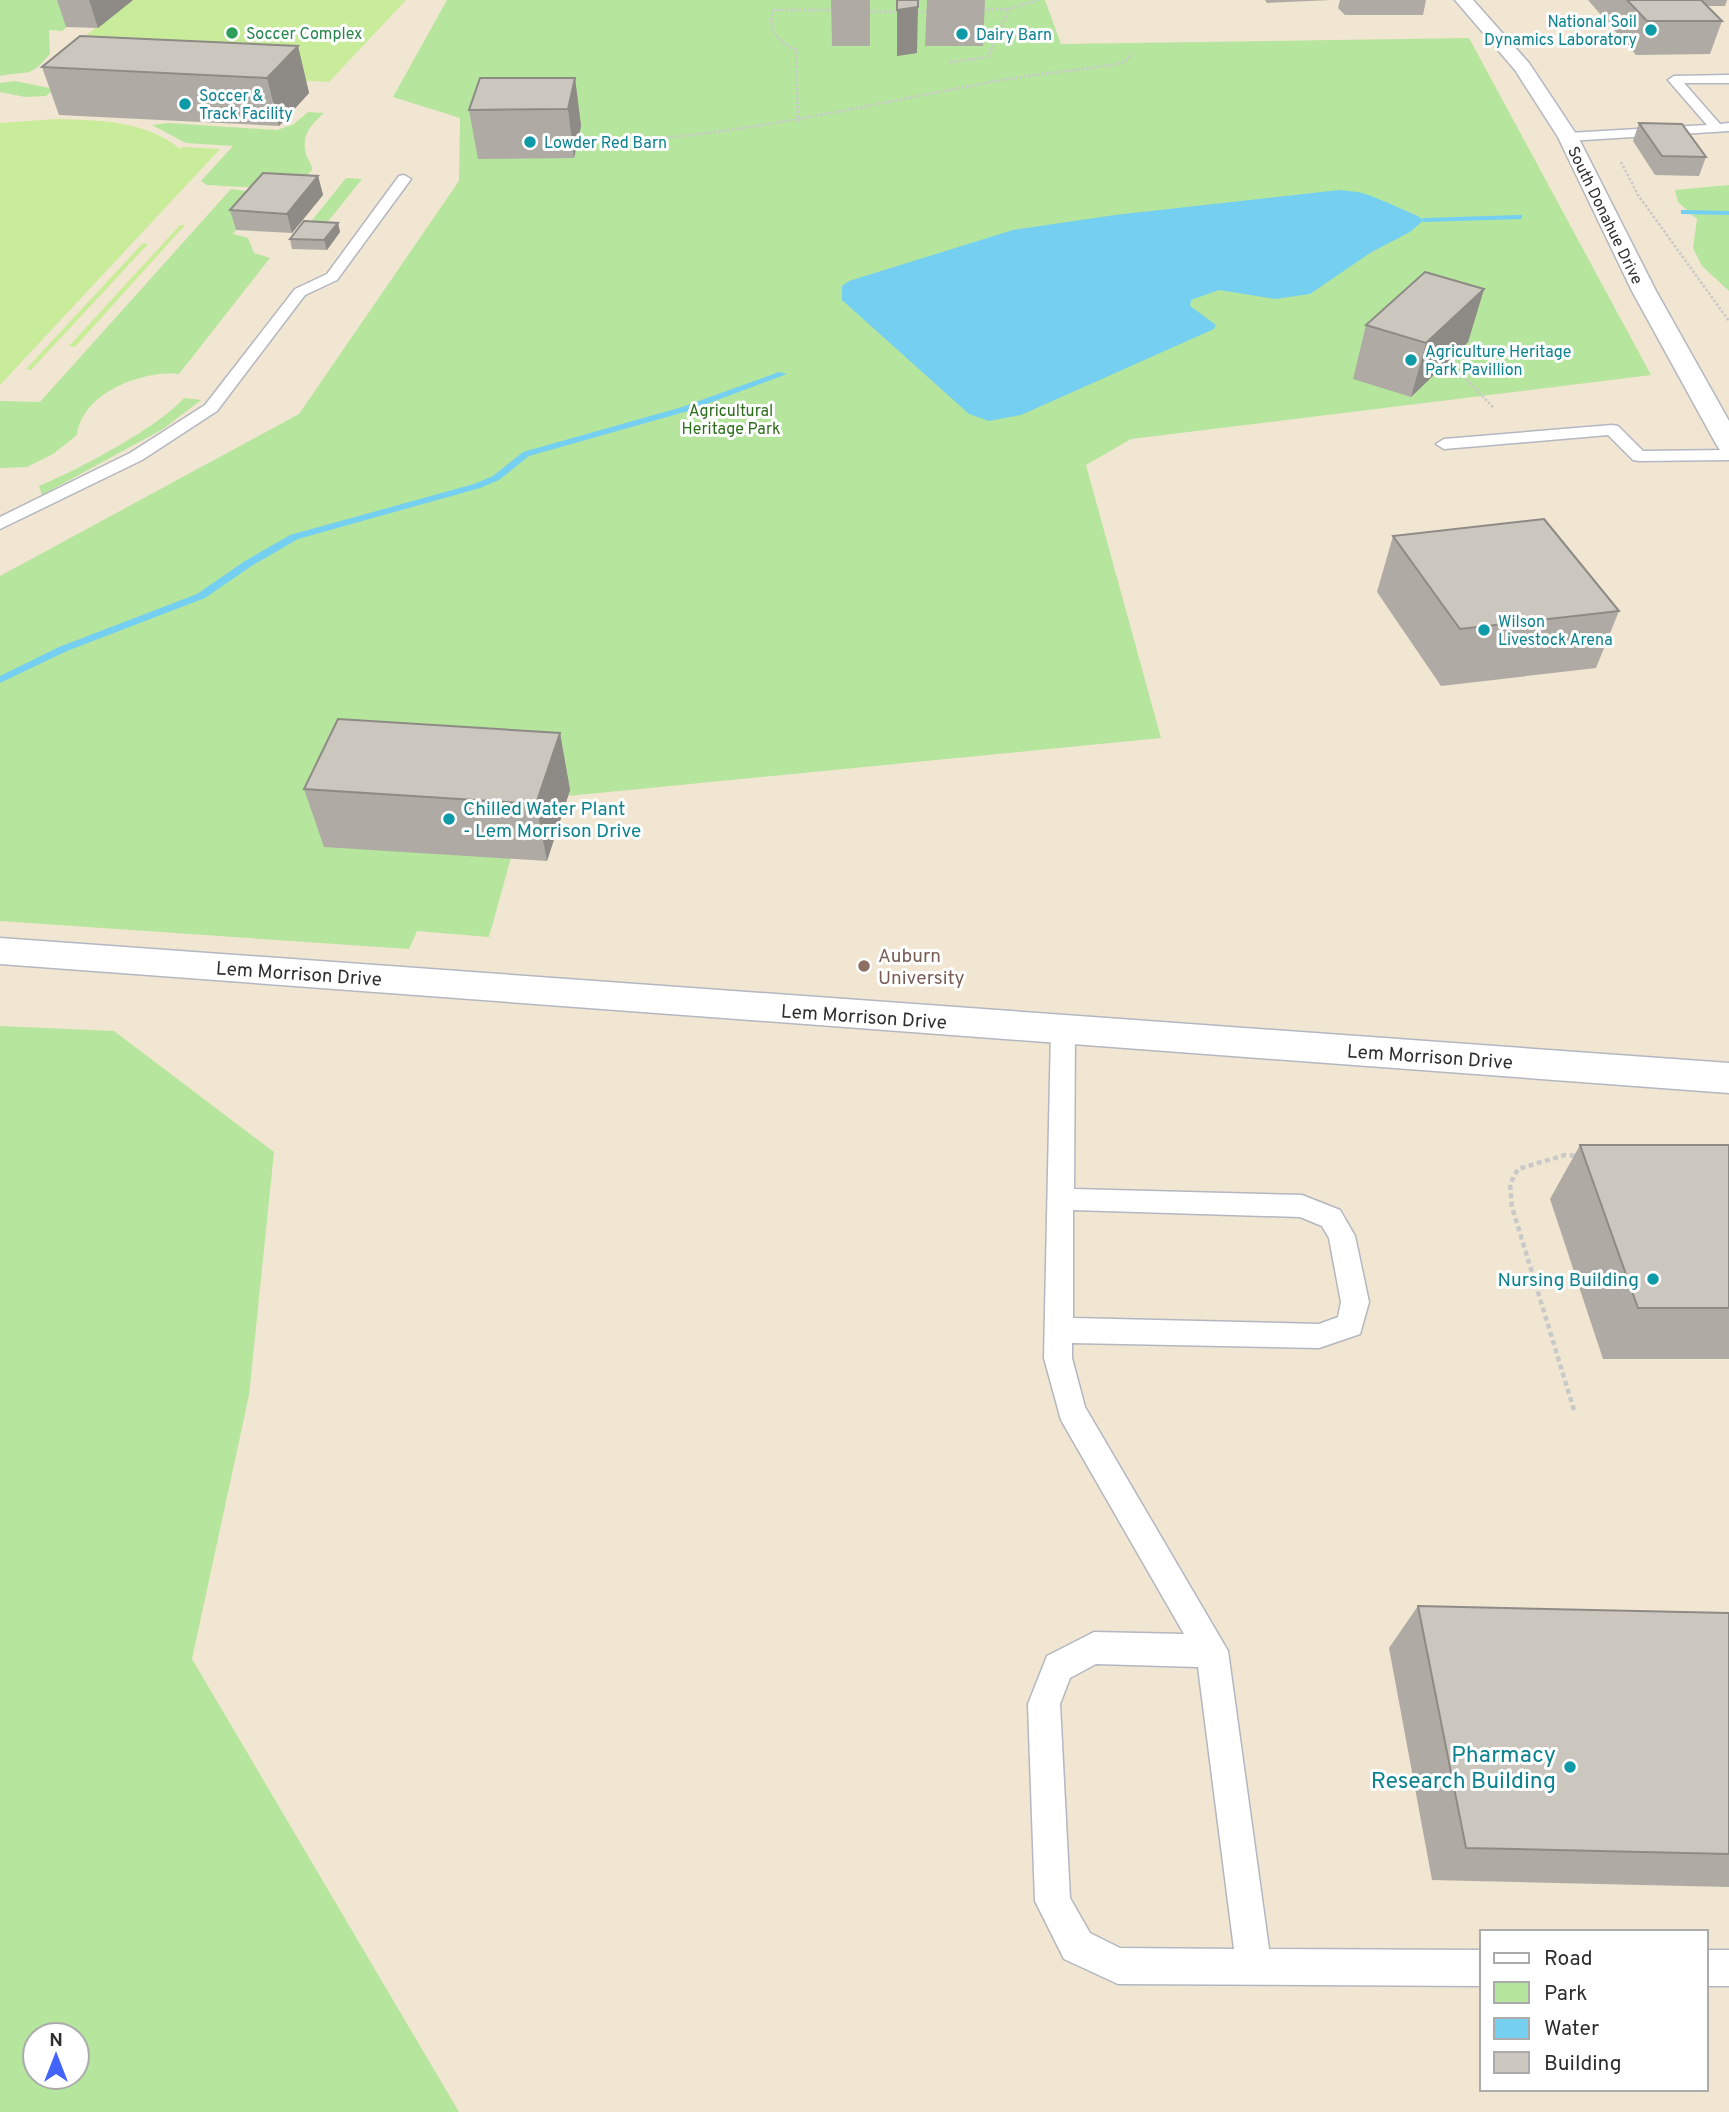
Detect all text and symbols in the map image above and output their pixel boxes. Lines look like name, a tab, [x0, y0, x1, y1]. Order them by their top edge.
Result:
place label: National Soil Dynamics Laboratory	[1484, 13, 1637, 51]
marker: National Soil Dynamics Laboratory	[1643, 22, 1659, 38]
marker: Soccer Complex	[224, 25, 240, 41]
place label: Soccer Complex	[246, 25, 362, 45]
marker: Dairy Barn	[954, 26, 970, 42]
place label: Dairy Barn	[976, 26, 1052, 46]
place label: Soccer & Track Facility	[199, 87, 293, 125]
marker: Soccer & Track Facility	[177, 96, 193, 112]
marker: Lowder Red Barn	[522, 134, 538, 150]
place label: Lowder Red Barn	[544, 134, 667, 154]
street label: South Donahue Drive	[1562, 144, 1646, 288]
place label: Agriculture Heritage Park Pavillion	[1425, 343, 1571, 381]
marker: Agriculture Heritage Park Pavillion	[1403, 352, 1419, 368]
park label: Agricultural Heritage Park	[681, 402, 781, 440]
place label: Wilson Livestock Arena	[1498, 613, 1613, 651]
marker: Wilson Livestock Arena	[1476, 622, 1492, 638]
place label: Chilled Water Plant - Lem Morrison Drive	[463, 798, 641, 844]
marker: Chilled Water Plant - Lem Morrison Drive	[441, 811, 457, 827]
place label: Auburn University	[878, 945, 965, 991]
street label: Lem Morrison Drive	[215, 957, 383, 993]
marker: Auburn University	[856, 958, 872, 974]
street label: Lem Morrison Drive	[780, 1000, 948, 1036]
street label: Lem Morrison Drive	[1346, 1040, 1514, 1076]
place label: Nursing Building	[1497, 1269, 1639, 1293]
marker: Nursing Building	[1645, 1271, 1661, 1287]
place label: Pharmacy Research Building	[1371, 1742, 1556, 1797]
marker: Pharmacy Research Building	[1562, 1759, 1578, 1775]
legend	[1480, 1930, 1708, 2091]
text: Road	[1544, 1946, 1593, 1973]
text: Park	[1544, 1981, 1587, 2008]
text: Water	[1544, 2016, 1599, 2043]
north arrow	[21, 2021, 91, 2091]
text: N	[49, 2029, 63, 2053]
text: Building	[1544, 2051, 1622, 2078]

